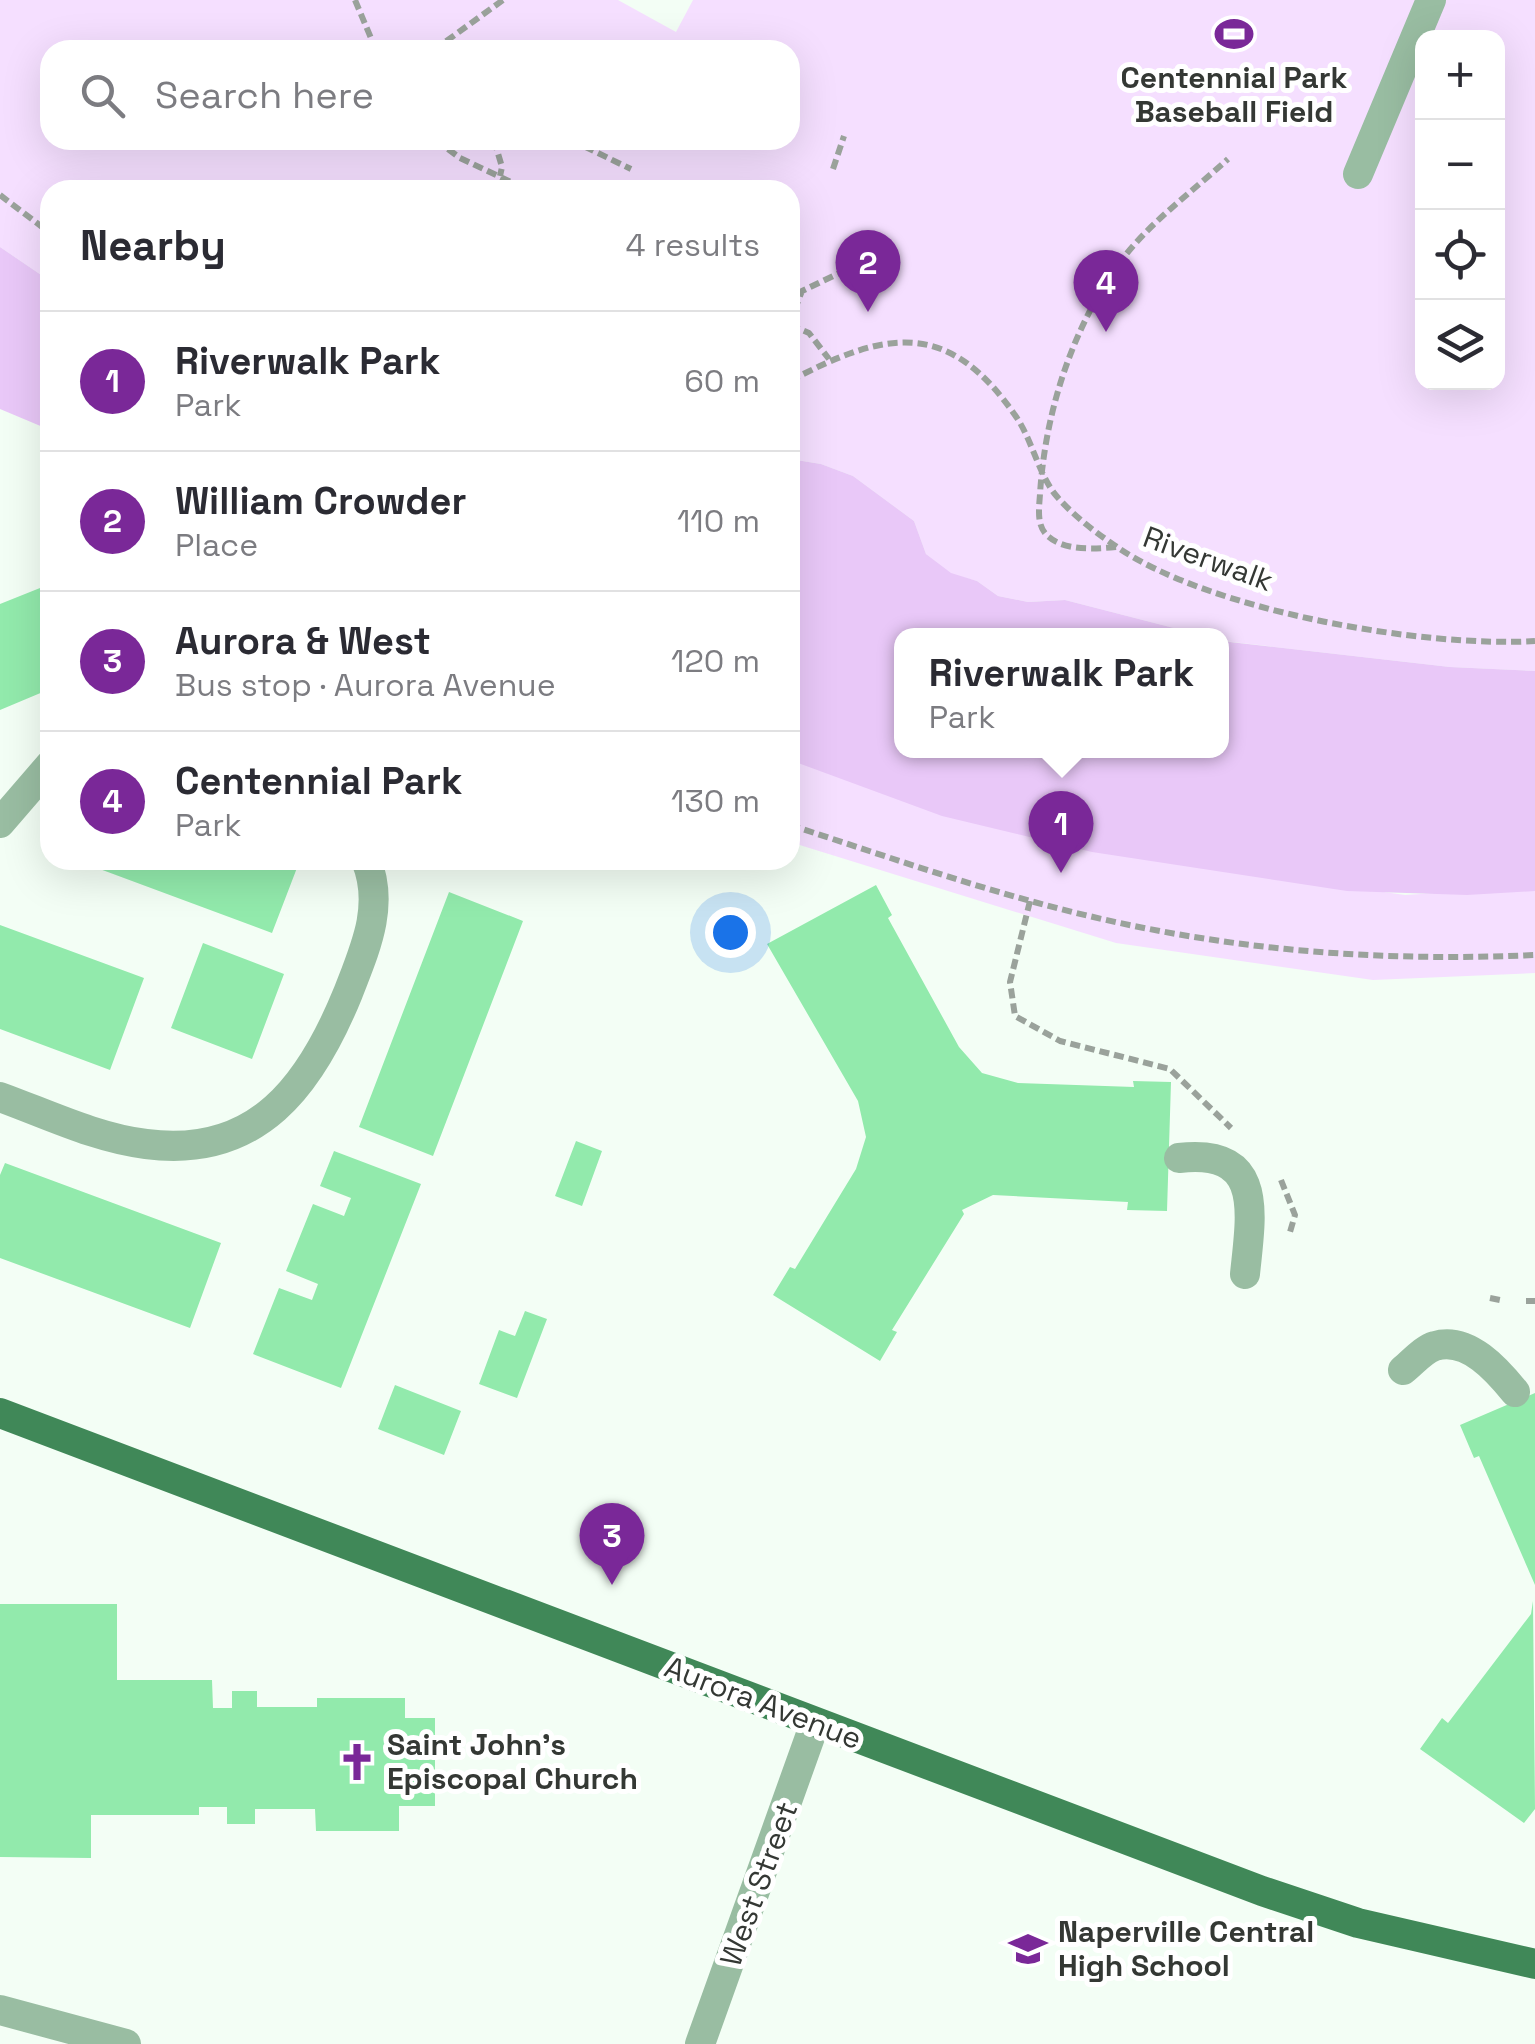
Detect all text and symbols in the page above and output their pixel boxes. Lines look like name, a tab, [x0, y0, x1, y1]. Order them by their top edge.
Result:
sports icon: Centennial Park Baseball Field	[1213, 13, 1255, 55]
map controls	[1415, 30, 1505, 390]
button: +	[1415, 30, 1505, 120]
search box	[40, 40, 800, 150]
place label: Centennial Park Baseball Field	[1121, 58, 1348, 131]
icon: search	[75, 68, 130, 123]
text: Search here	[155, 71, 374, 119]
button: −	[1415, 120, 1505, 210]
button: locate	[1415, 210, 1505, 300]
text: Nearby	[80, 219, 226, 272]
text: 4 results	[625, 225, 760, 265]
pin: 2	[836, 230, 900, 312]
pin: 4	[1074, 250, 1138, 332]
button: layers	[1415, 300, 1505, 390]
text: Riverwalk Park	[175, 337, 440, 385]
text: 1	[105, 361, 120, 401]
text: 60 m	[684, 361, 760, 401]
text: Park	[175, 385, 242, 425]
text: William Crowder	[175, 477, 467, 525]
text: 2	[103, 501, 122, 541]
text: 110 m	[677, 501, 760, 541]
street label: Riverwalk	[1138, 517, 1278, 600]
text: Place	[175, 525, 258, 565]
text: Aurora & West	[175, 617, 431, 665]
popup	[894, 628, 1229, 758]
text: 3	[103, 641, 122, 681]
text: 120 m	[671, 641, 760, 681]
text: Riverwalk Park	[929, 649, 1194, 697]
text: Bus stop · Aurora Avenue	[175, 665, 556, 705]
text: Park	[929, 697, 995, 737]
text: Centennial Park	[175, 757, 463, 805]
text: 4	[102, 781, 123, 821]
text: 130 m	[671, 781, 760, 821]
pin: 1	[1028, 790, 1094, 873]
text: Park	[175, 805, 242, 845]
your location	[705, 907, 756, 958]
pin: 3	[580, 1502, 644, 1585]
street label: Aurora Avenue	[659, 1647, 867, 1758]
place label: Saint John's Episcopal Church	[387, 1725, 638, 1798]
church icon: Saint John's Episcopal Church	[336, 1741, 378, 1783]
street label: West Street	[711, 1796, 806, 1971]
place label: Naperville Central High School	[1058, 1912, 1314, 1985]
school or university icon: Naperville Central High School	[1007, 1928, 1049, 1970]

